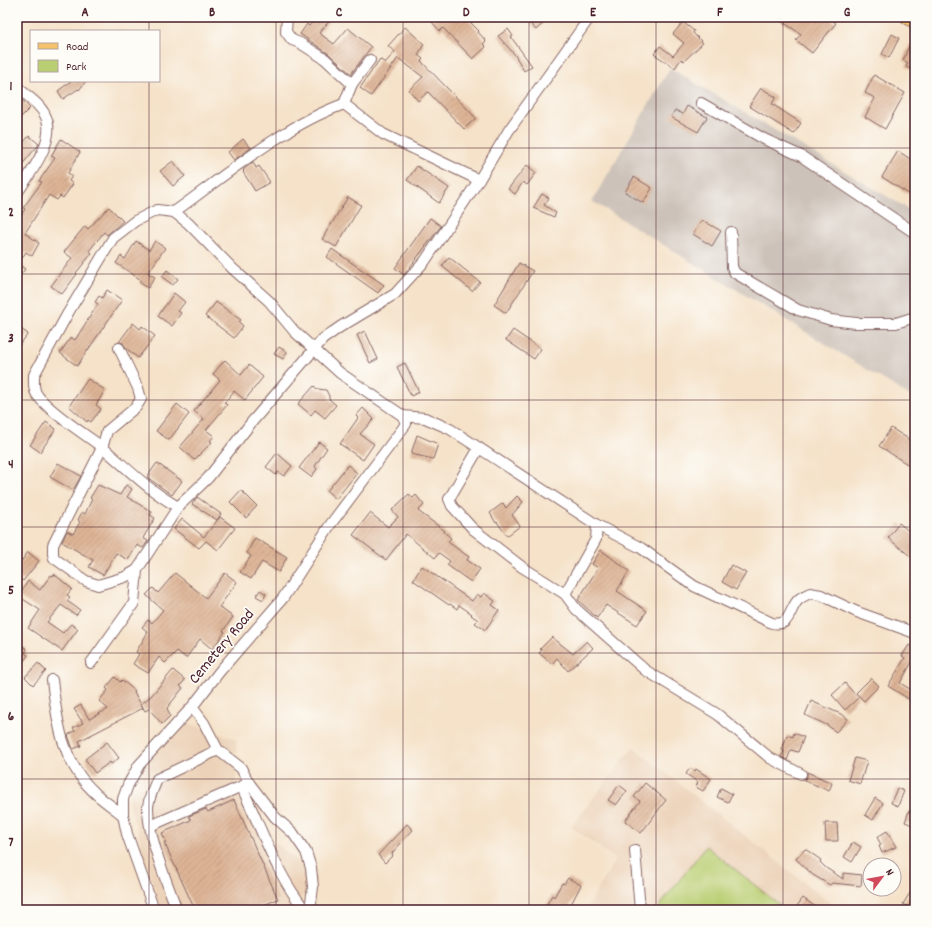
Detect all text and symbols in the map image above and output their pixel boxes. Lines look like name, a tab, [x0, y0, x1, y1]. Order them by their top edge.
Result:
text: A	[81, 4, 89, 23]
text: B	[209, 4, 215, 23]
text: C	[336, 4, 343, 23]
text: D	[463, 4, 470, 23]
text: E	[590, 4, 597, 23]
text: F	[717, 4, 723, 23]
text: G	[844, 4, 851, 23]
legend	[30, 30, 160, 82]
text: Road	[66, 39, 88, 56]
text: Park	[66, 59, 87, 76]
text: 1	[10, 78, 13, 97]
text: 2	[8, 204, 14, 223]
text: 3	[8, 330, 14, 349]
text: 4	[8, 456, 14, 475]
text: 5	[8, 582, 14, 601]
street label: Cemetery Road	[184, 604, 260, 690]
text: 6	[8, 708, 15, 727]
text: 7	[9, 834, 14, 853]
north arrow	[862, 857, 902, 897]
text: N	[881, 866, 897, 880]

